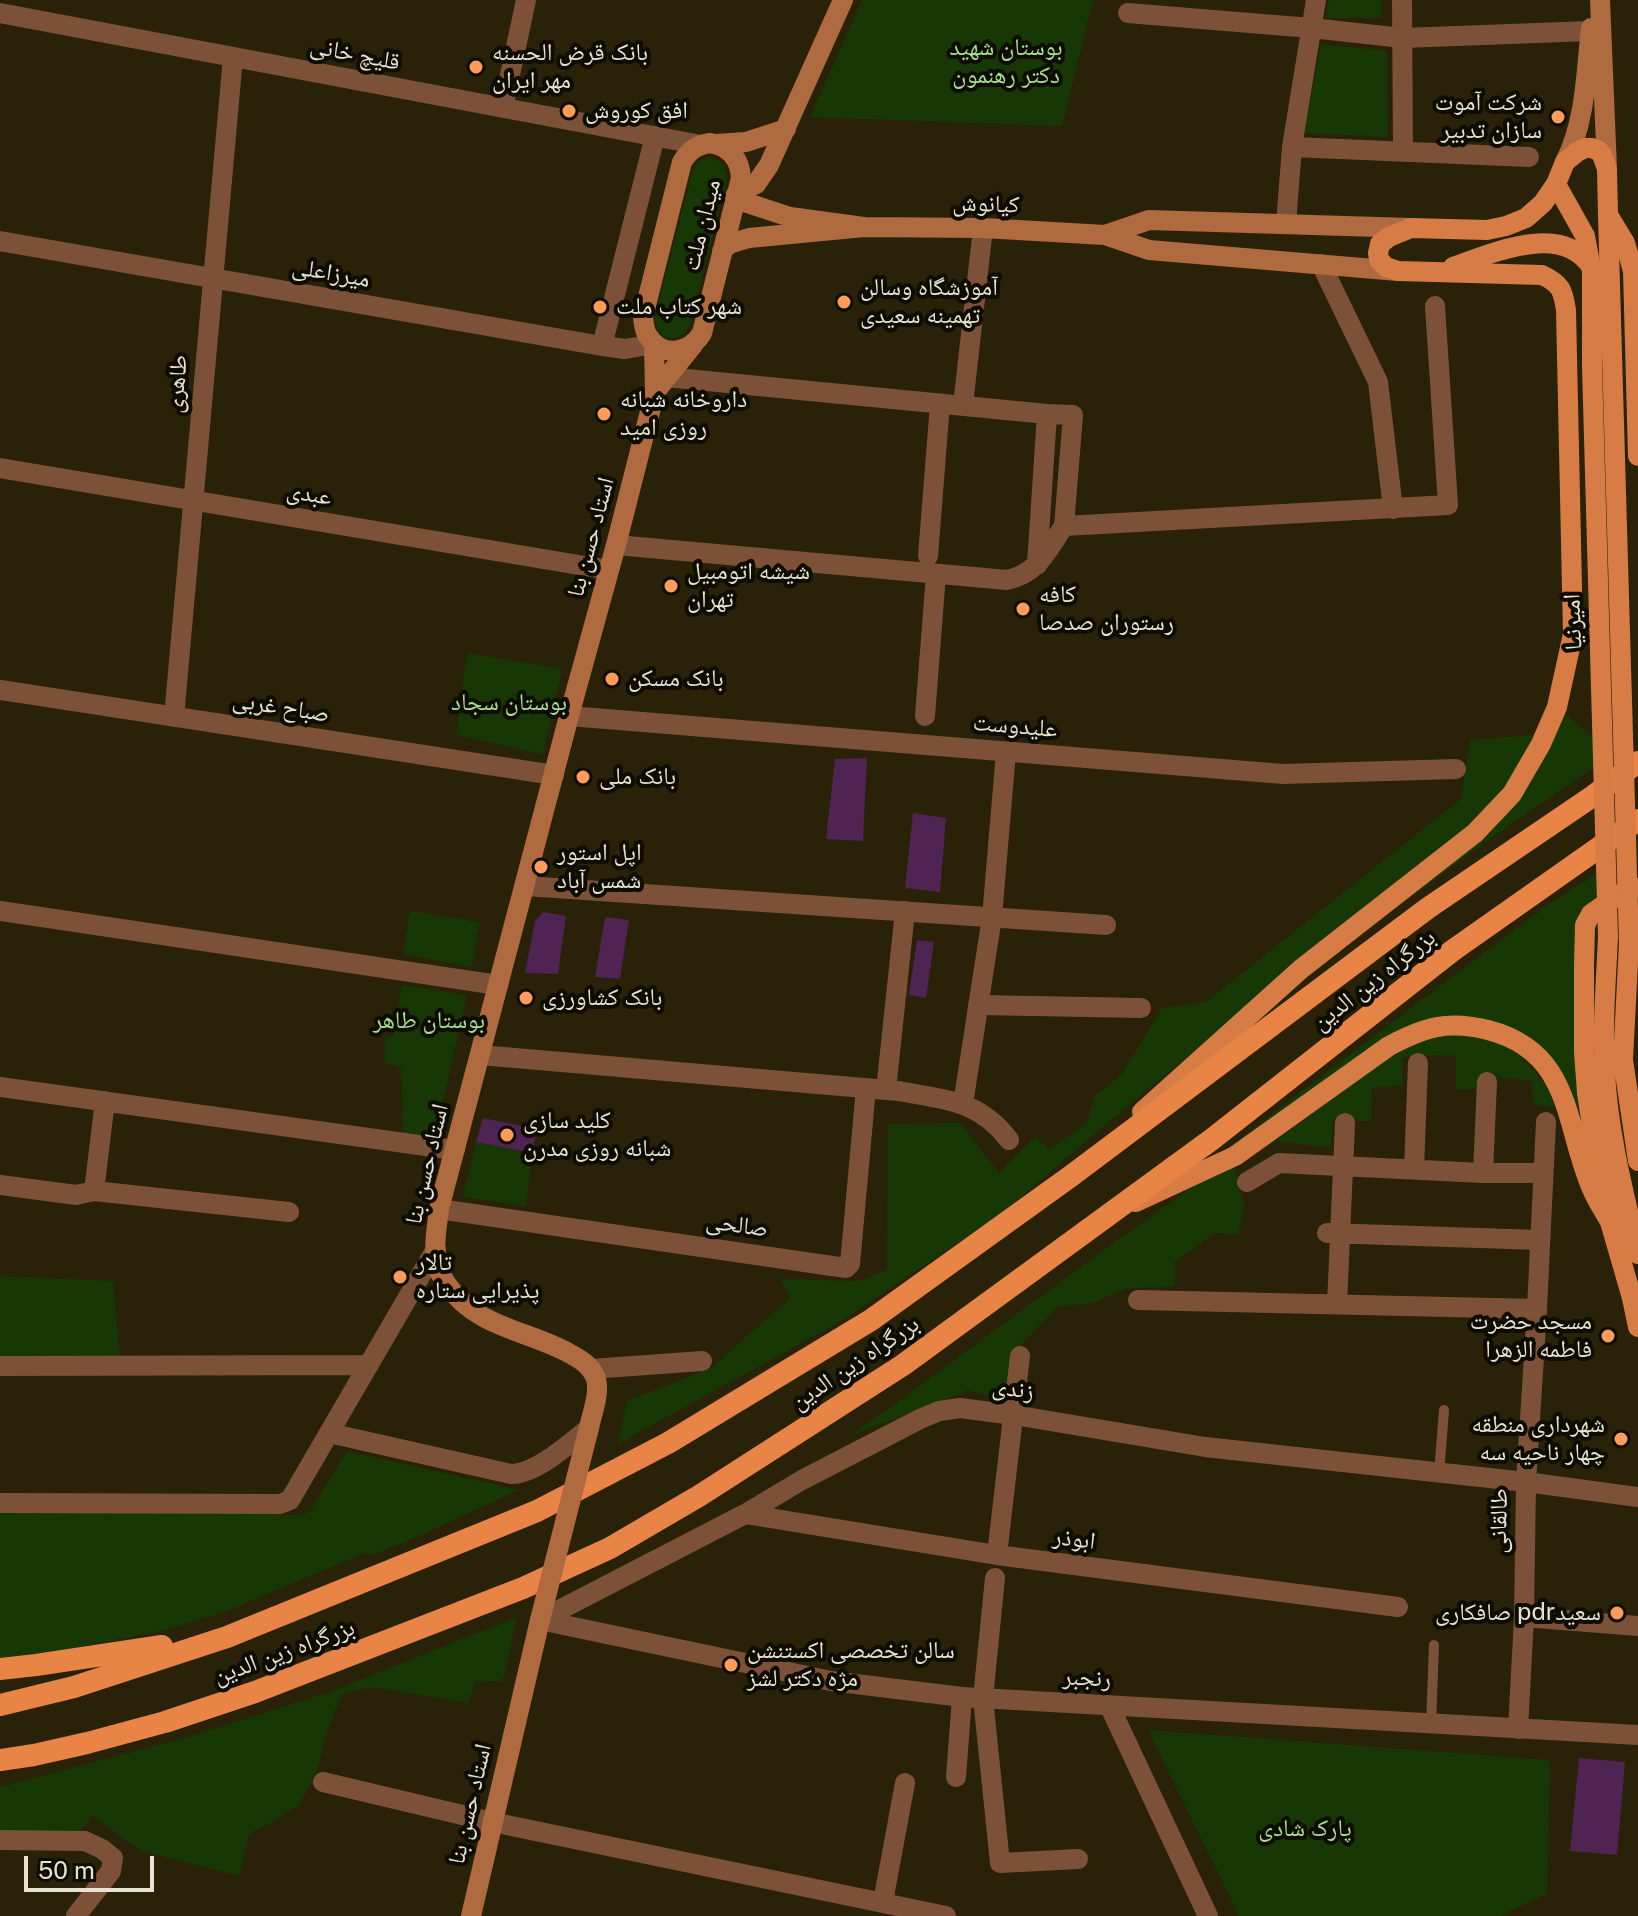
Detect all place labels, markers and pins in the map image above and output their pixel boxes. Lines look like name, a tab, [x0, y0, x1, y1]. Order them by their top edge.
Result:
place label: بانک قرض الحسنه مهر ایران	[492, 39, 648, 95]
marker: بانک قرض الحسنه مهر ایران	[467, 58, 485, 76]
place label: شرکت آموت سازان تدبیر	[1435, 89, 1542, 145]
place label: افق کوروش	[585, 97, 688, 125]
marker: افق کوروش	[560, 102, 578, 120]
marker: شرکت آموت سازان تدبیر	[1549, 108, 1567, 126]
place label: آموزشگاه وسالن تهمینه سعیدی	[860, 274, 998, 330]
place label: شهر کتاب ملت	[616, 293, 742, 321]
marker: آموزشگاه وسالن تهمینه سعیدی	[835, 293, 853, 311]
marker: شهر کتاب ملت	[591, 298, 609, 316]
place label: داروخانه شبانه روزی امید	[620, 386, 747, 442]
marker: داروخانه شبانه روزی امید	[595, 405, 613, 423]
place label: شیشه اتومبیل تهران	[687, 558, 810, 614]
marker: شیشه اتومبیل تهران	[662, 577, 680, 595]
place label: کافه رستوران صدصا	[1039, 581, 1174, 637]
marker: کافه رستوران صدصا	[1014, 600, 1032, 618]
place label: بانک مسکن	[628, 665, 724, 693]
marker: بانک مسکن	[603, 670, 621, 688]
place label: بانک ملی	[599, 763, 676, 791]
marker: بانک ملی	[574, 768, 592, 786]
place label: اپل استور شمس آباد	[557, 839, 642, 895]
marker: اپل استور شمس آباد	[532, 858, 550, 876]
place label: بانک کشاورزی	[542, 984, 662, 1012]
marker: بانک کشاورزی	[517, 989, 535, 1007]
place label: کلید سازی شبانه روزی مدرن	[523, 1107, 671, 1163]
marker: کلید سازی شبانه روزی مدرن	[498, 1126, 516, 1144]
place label: تالار پذیرایی ستاره	[416, 1249, 539, 1305]
marker: تالار پذیرایی ستاره	[391, 1268, 409, 1286]
place label: مسجد حضرت فاطمه الزهرا	[1470, 1308, 1592, 1364]
marker: مسجد حضرت فاطمه الزهرا	[1599, 1327, 1617, 1345]
place label: شهرداری منطقه چهار ناحیه سه	[1472, 1411, 1605, 1467]
marker: شهرداری منطقه چهار ناحیه سه	[1612, 1430, 1630, 1448]
place label: صافکاری pdrسعید	[1435, 1599, 1601, 1627]
marker: صافکاری pdrسعید	[1608, 1604, 1626, 1622]
place label: سالن تخصصی اکستنشن مژه دکتر لشز	[747, 1637, 955, 1693]
marker: سالن تخصصی اکستنشن مژه دکتر لشز	[722, 1656, 740, 1674]

